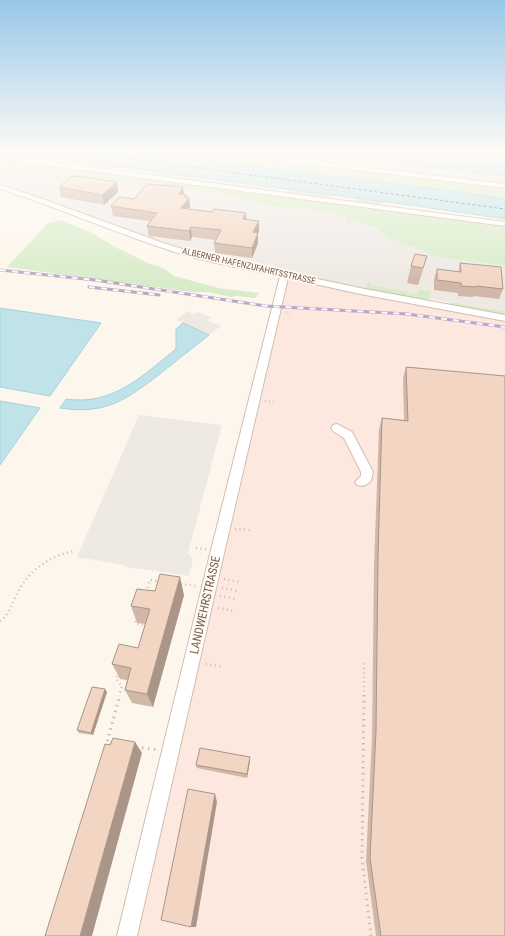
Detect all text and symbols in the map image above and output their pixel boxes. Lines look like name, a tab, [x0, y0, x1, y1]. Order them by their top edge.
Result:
street label: ALBERNER HAFENZUFAHRTSSTRASSE	[181, 246, 317, 286]
street label: LANDWEHRSTRASSE	[187, 555, 223, 655]

